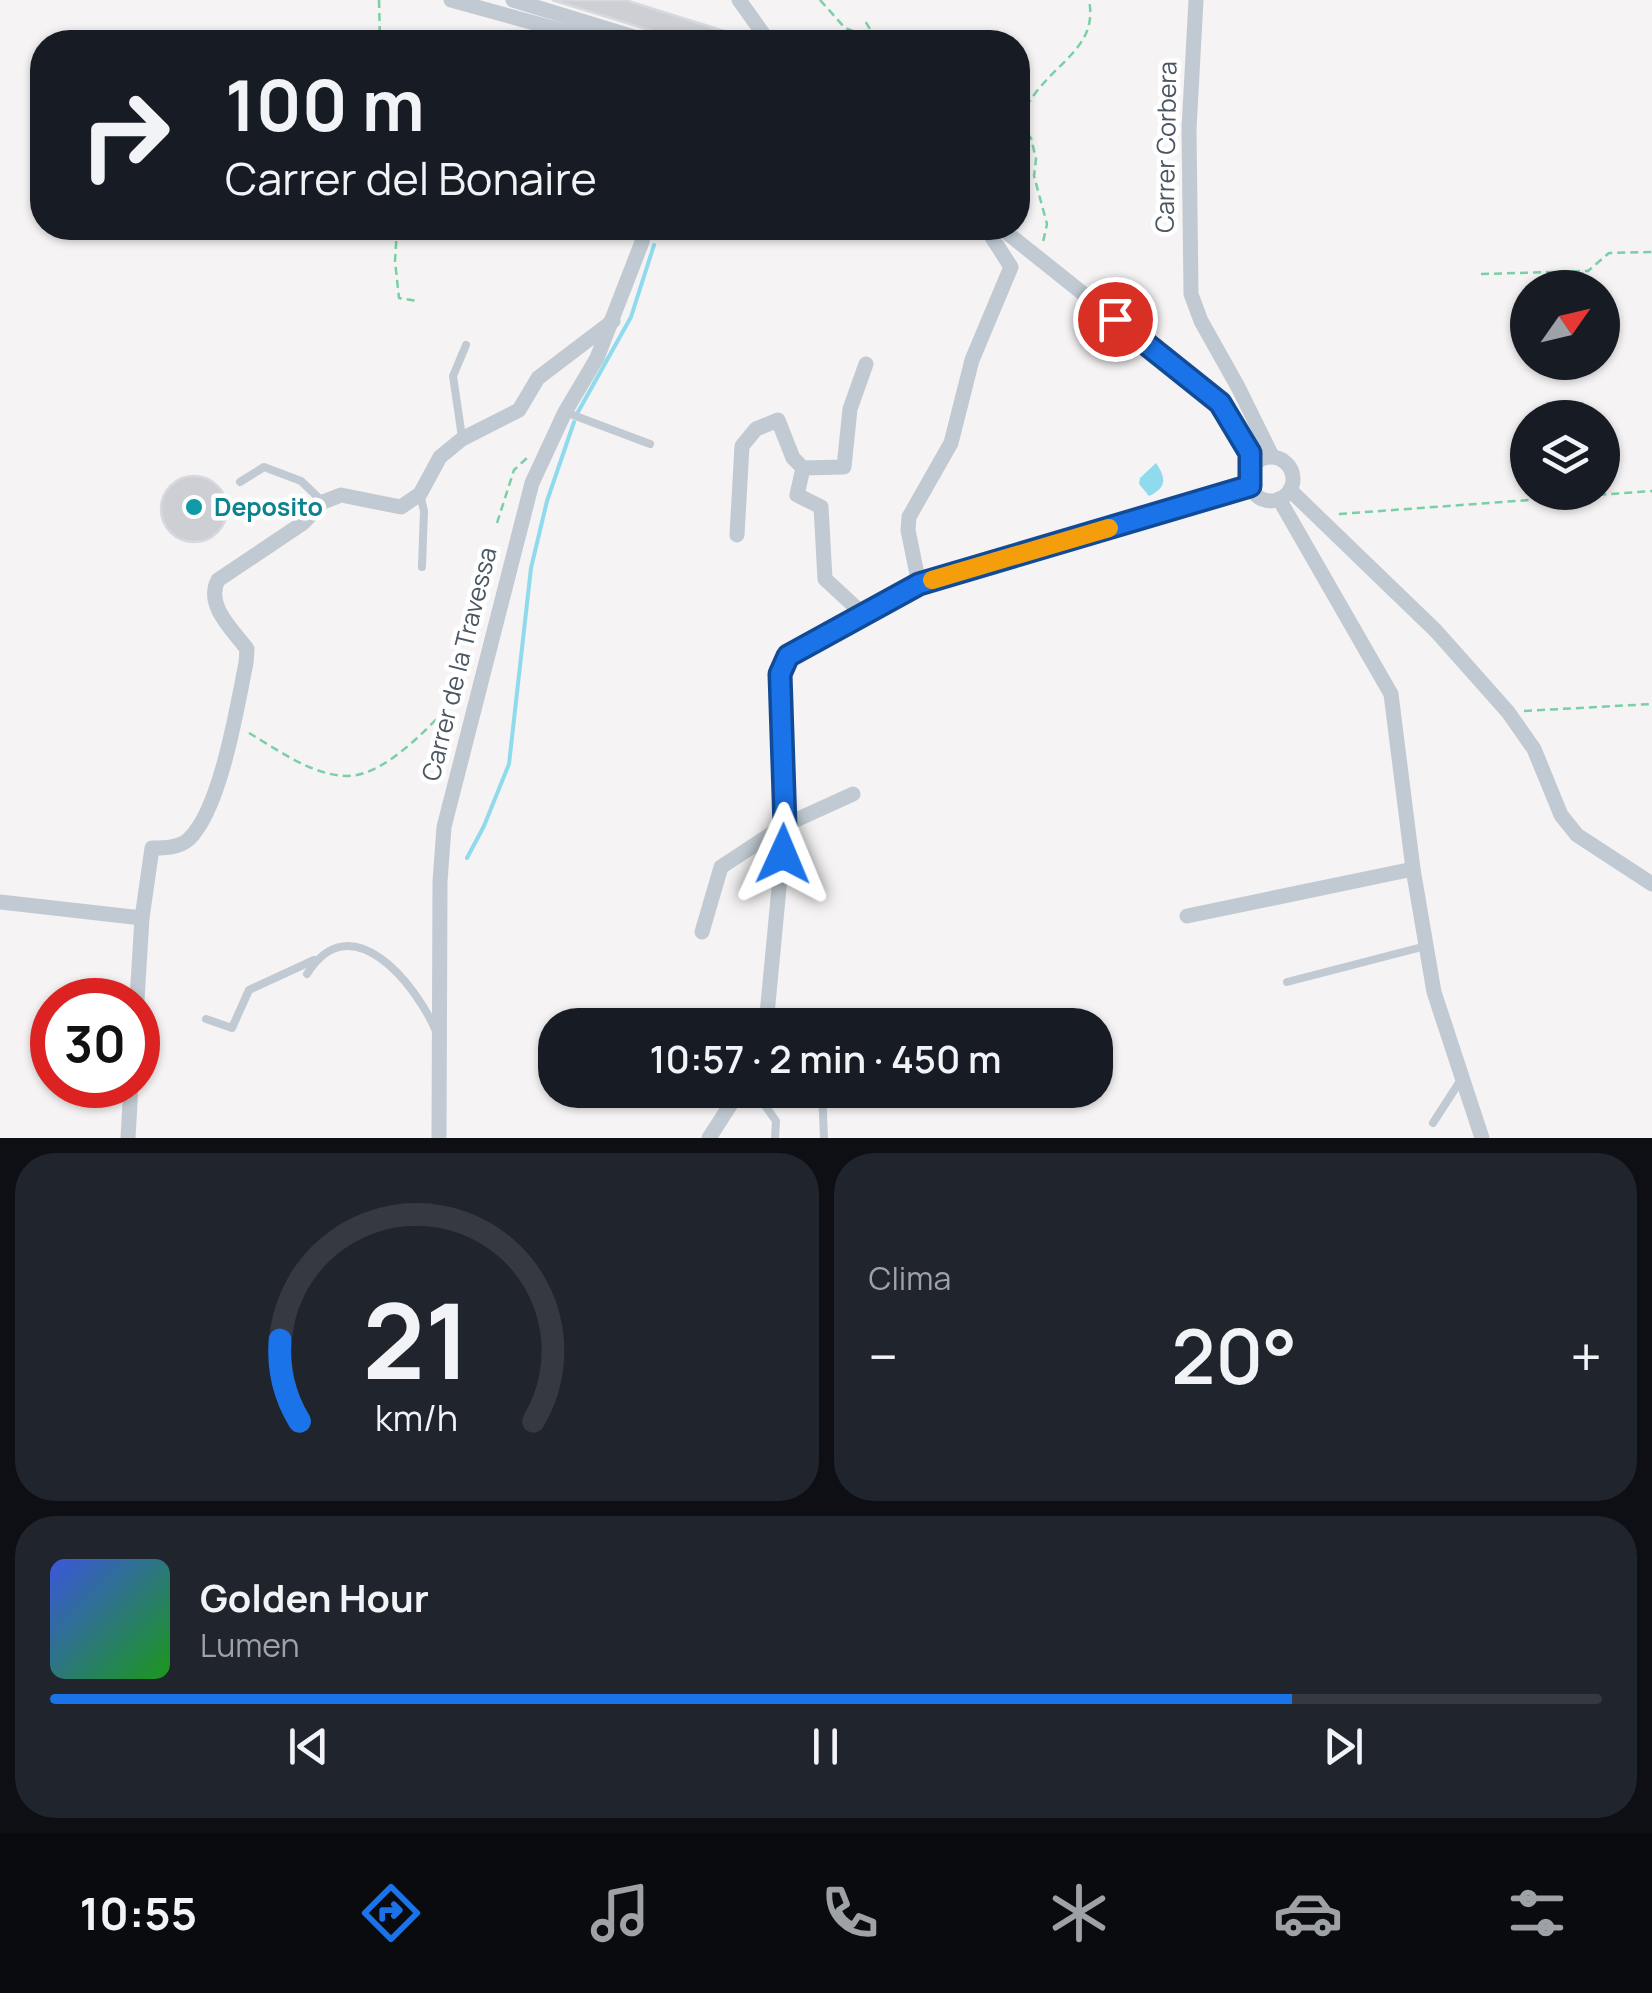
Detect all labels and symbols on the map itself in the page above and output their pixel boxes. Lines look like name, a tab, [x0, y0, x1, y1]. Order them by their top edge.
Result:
street label: Carrer Corbera	[1147, 61, 1184, 233]
north arrow	[1510, 270, 1620, 380]
pin	[1073, 277, 1158, 362]
place label: Deposito	[214, 489, 323, 524]
marker: Deposito	[183, 496, 205, 518]
street label: Carrer de la Travessa	[413, 543, 505, 784]
position arrow	[731, 802, 835, 906]
speed limit sign: 30	[30, 978, 160, 1108]

